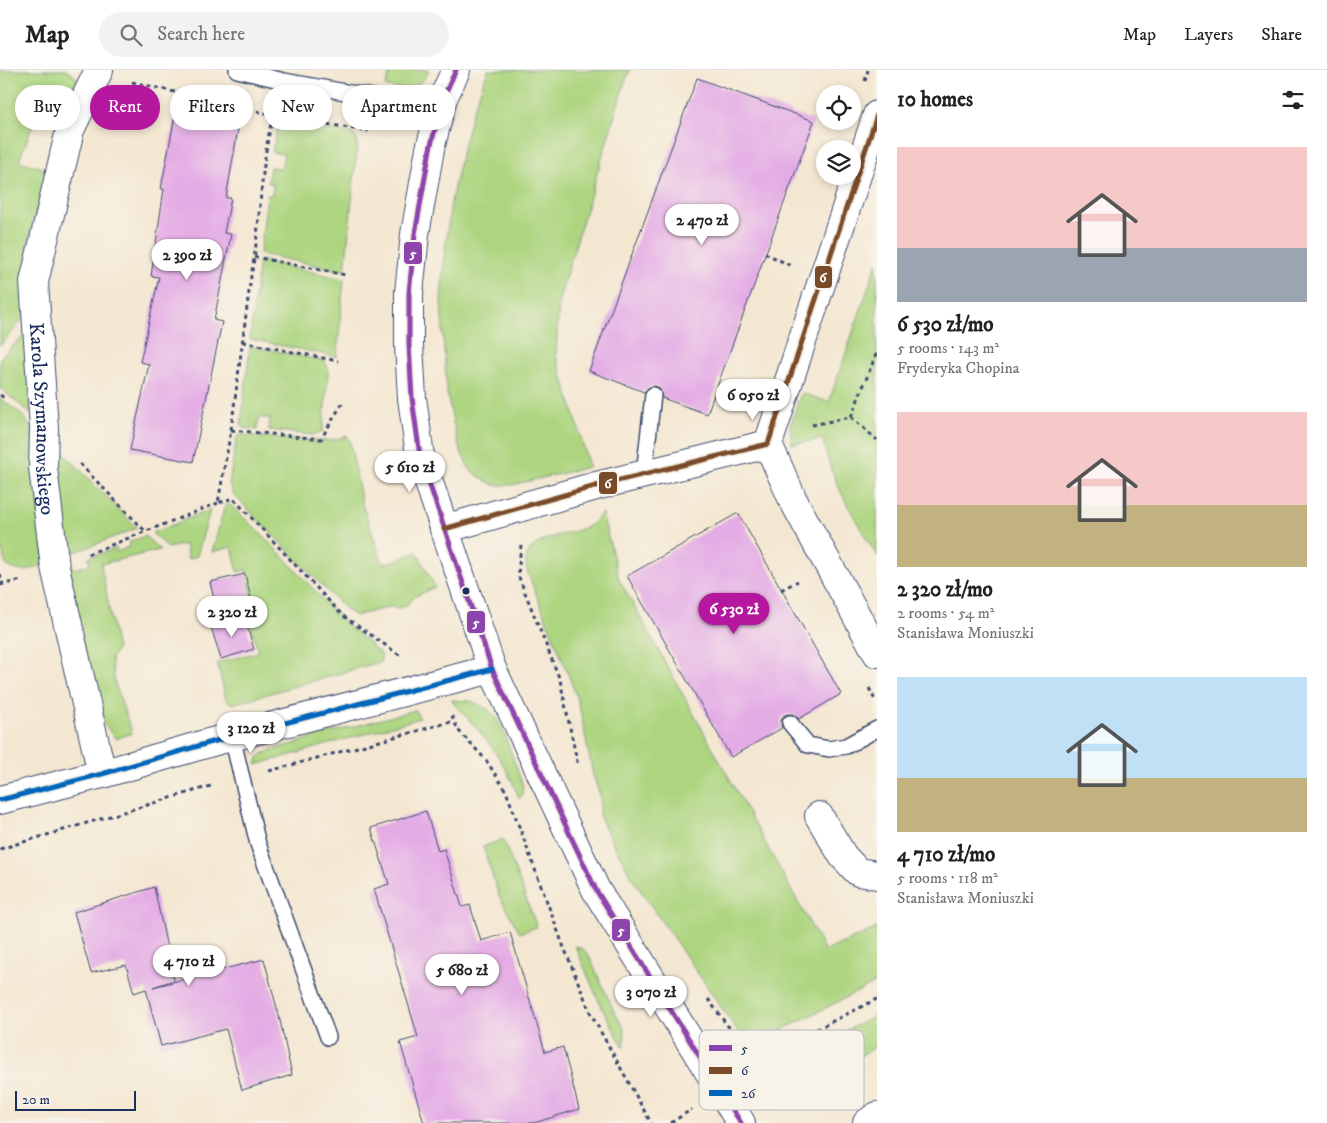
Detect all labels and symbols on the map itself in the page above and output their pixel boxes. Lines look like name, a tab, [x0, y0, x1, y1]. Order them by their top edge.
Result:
pin: 2 470 zł	[650, 204, 754, 246]
pin: 2 390 zł	[135, 238, 239, 281]
line badge: 5	[403, 241, 423, 265]
text: 5	[409, 245, 417, 263]
line badge: 6	[814, 265, 833, 289]
text: 6	[819, 269, 827, 287]
street label: Karola Szymanowskiego	[23, 322, 60, 517]
pin: 6 050 zł	[701, 378, 805, 421]
pin: 5 610 zł	[358, 450, 462, 493]
line badge: 6	[598, 471, 618, 495]
text: 6	[604, 475, 612, 493]
unlabelled marker	[461, 586, 471, 596]
pin: 6 530 zł	[682, 592, 786, 635]
pin: 2 320 zł	[180, 596, 284, 638]
line badge: 5	[466, 610, 486, 634]
text: 5	[472, 614, 480, 632]
pin: 3 120 zł	[199, 712, 303, 754]
line badge: 5	[611, 918, 631, 942]
text: 5	[617, 922, 625, 940]
pin: 4 710 zł	[137, 944, 241, 987]
pin: 5 680 zł	[410, 954, 514, 996]
pin: 3 070 zł	[599, 976, 703, 1018]
legend	[699, 1030, 864, 1110]
text: 5	[741, 1040, 748, 1058]
text: 6	[741, 1062, 749, 1080]
text: 26	[741, 1085, 756, 1103]
scale bar	[15, 1088, 136, 1111]

